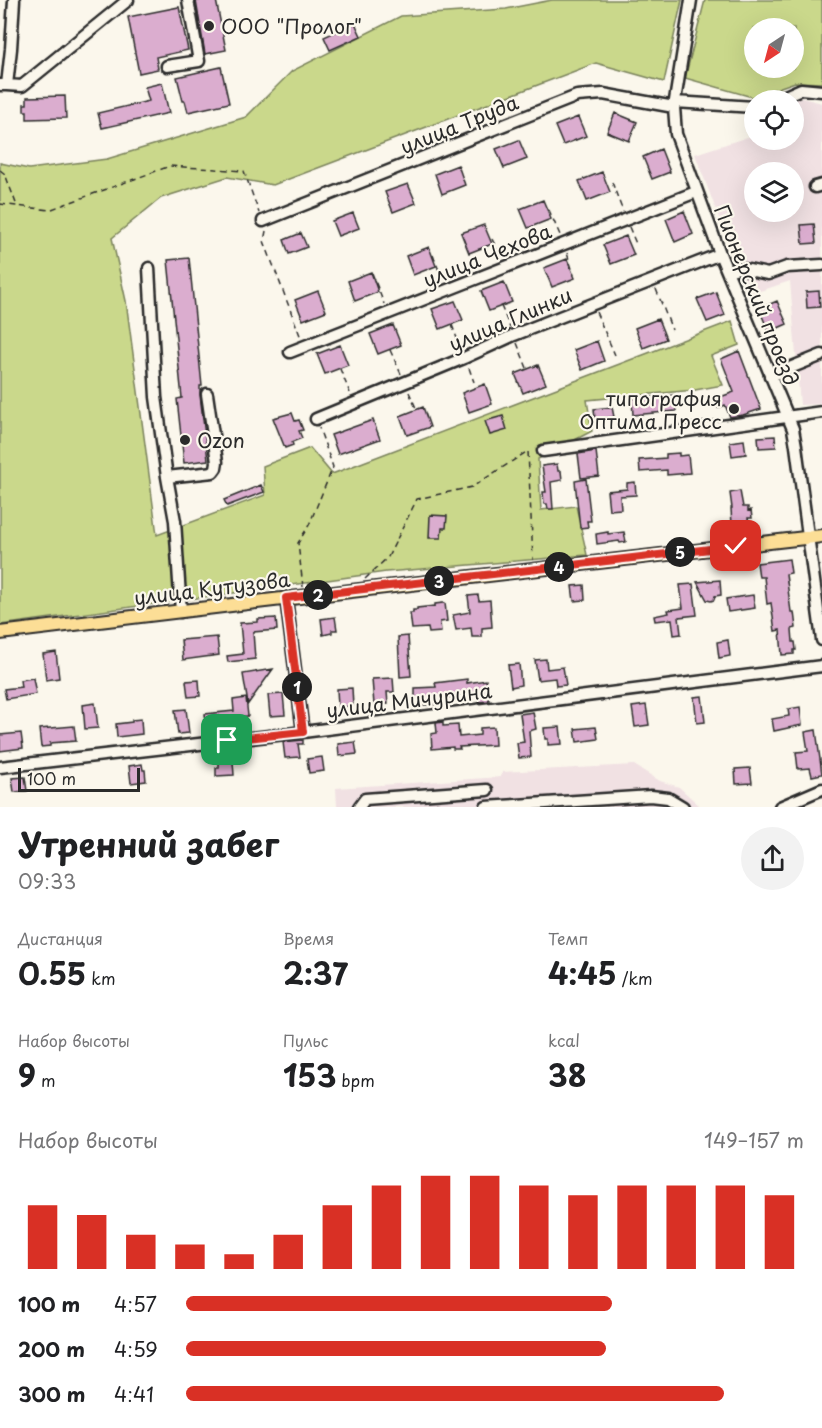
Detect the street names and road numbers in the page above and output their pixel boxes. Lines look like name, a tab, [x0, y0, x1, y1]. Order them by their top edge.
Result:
street label: улица Труда	[395, 86, 523, 161]
street label: Пионерский проезд	[707, 200, 807, 390]
street label: улица Чехова	[418, 215, 556, 294]
street label: улица Глинки	[444, 280, 576, 358]
street label: улица Кутузова	[132, 563, 292, 612]
street label: улица Мичурина	[324, 675, 494, 725]

